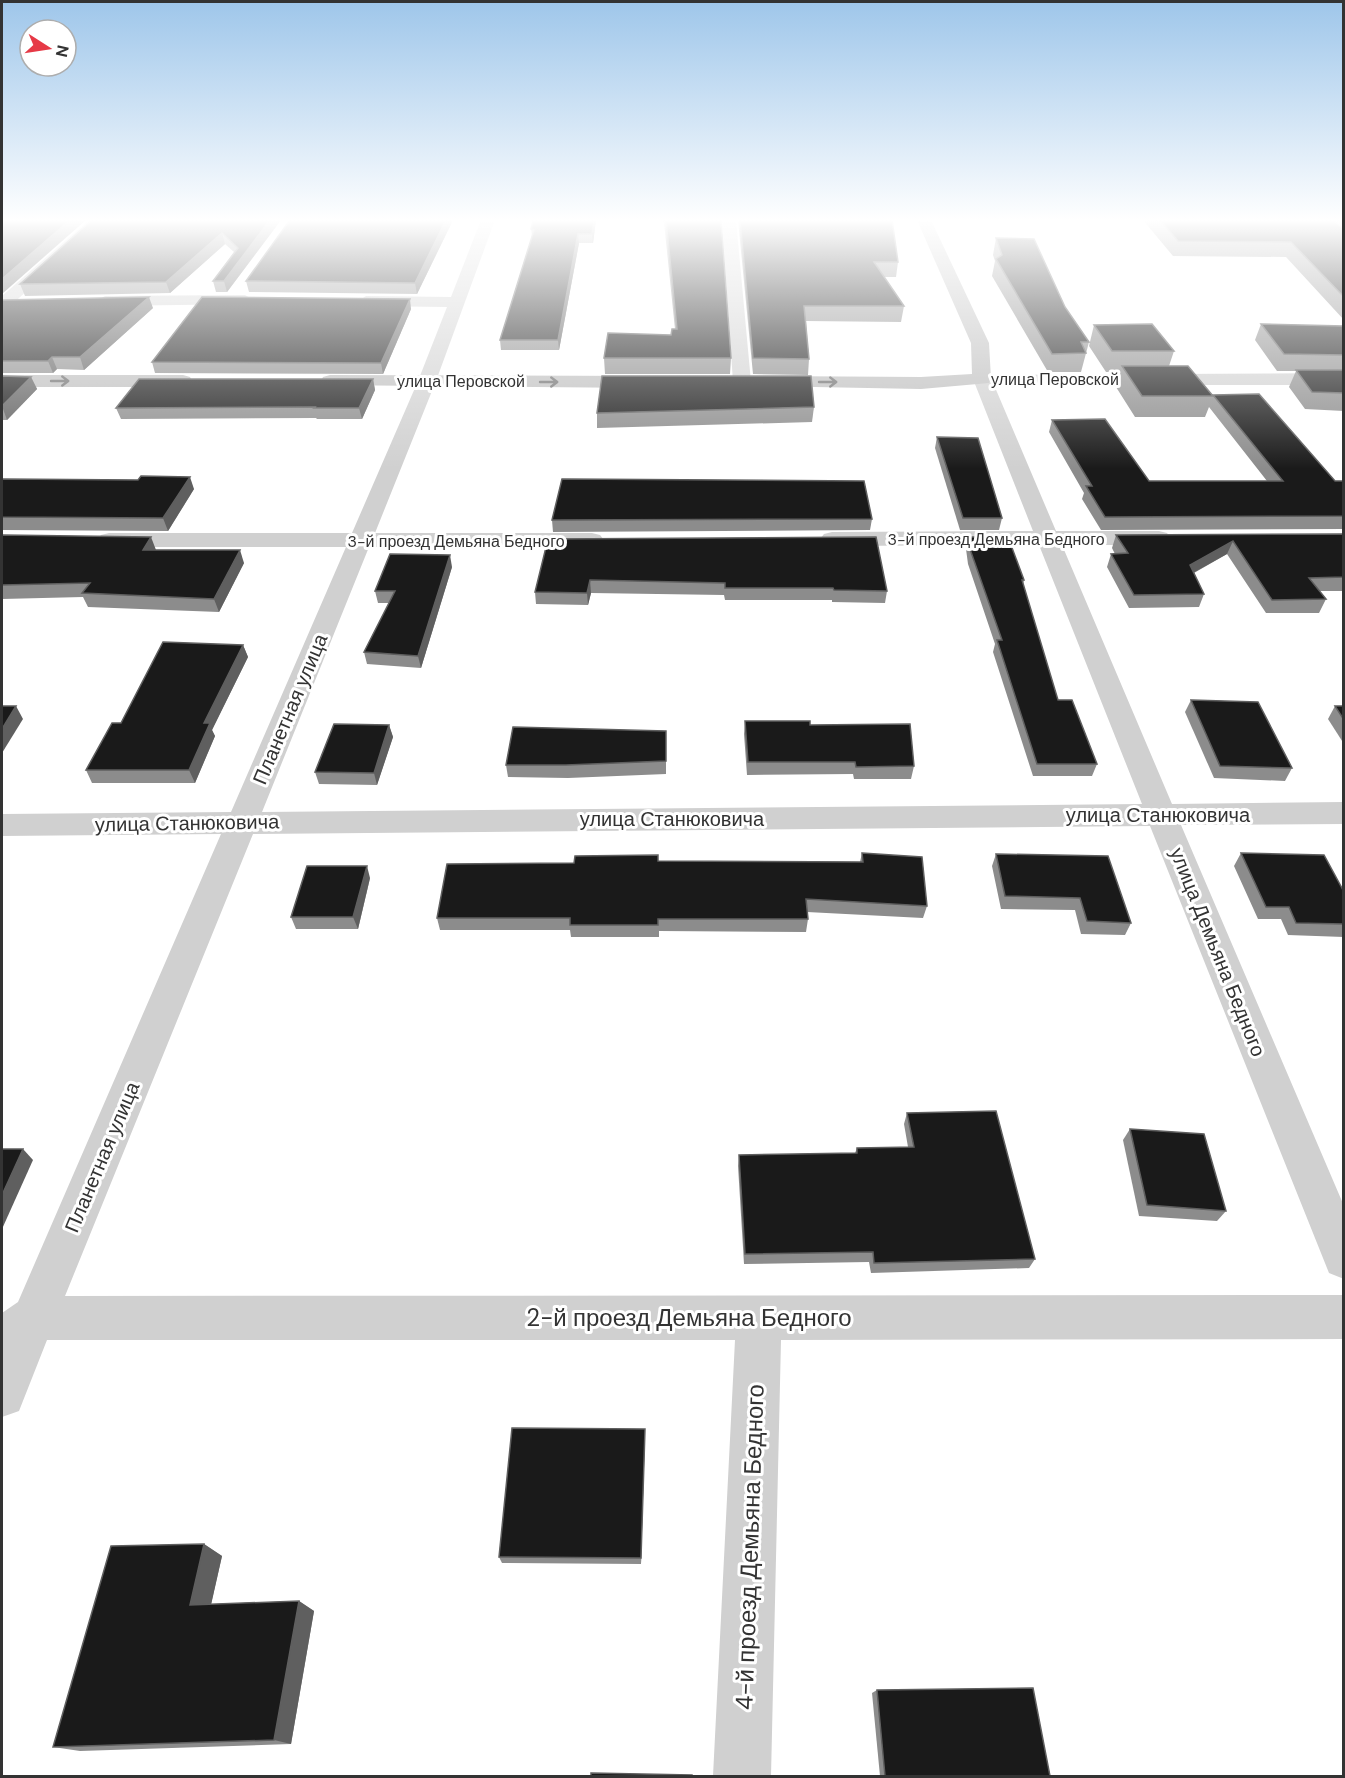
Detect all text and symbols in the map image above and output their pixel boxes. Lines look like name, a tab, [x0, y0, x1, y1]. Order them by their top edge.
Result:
north arrow	[18, 18, 78, 78]
text: N	[51, 43, 74, 59]
street label: улица Перовской	[991, 369, 1119, 390]
street label: улица Перовской	[397, 371, 525, 392]
one-way arrow	[49, 375, 69, 387]
one-way arrow	[538, 376, 558, 388]
one-way arrow	[817, 377, 837, 388]
street label: 3-й проезд Демьяна Бедного	[887, 529, 1105, 550]
street label: 3-й проезд Демьяна Бедного	[347, 531, 565, 552]
street label: Планетная улица	[247, 629, 334, 788]
street label: улица Станюковича	[1066, 802, 1251, 828]
street label: улица Станюковича	[580, 806, 765, 832]
street label: улица Станюковича	[95, 808, 280, 838]
street label: улица Демьяна Бедного	[1164, 844, 1272, 1060]
street label: Планетная улица	[59, 1077, 146, 1236]
street label: 2-й проезд Демьяна Бедного	[526, 1302, 852, 1333]
street label: 4-й проезд Демьяна Бедного	[728, 1384, 771, 1710]

